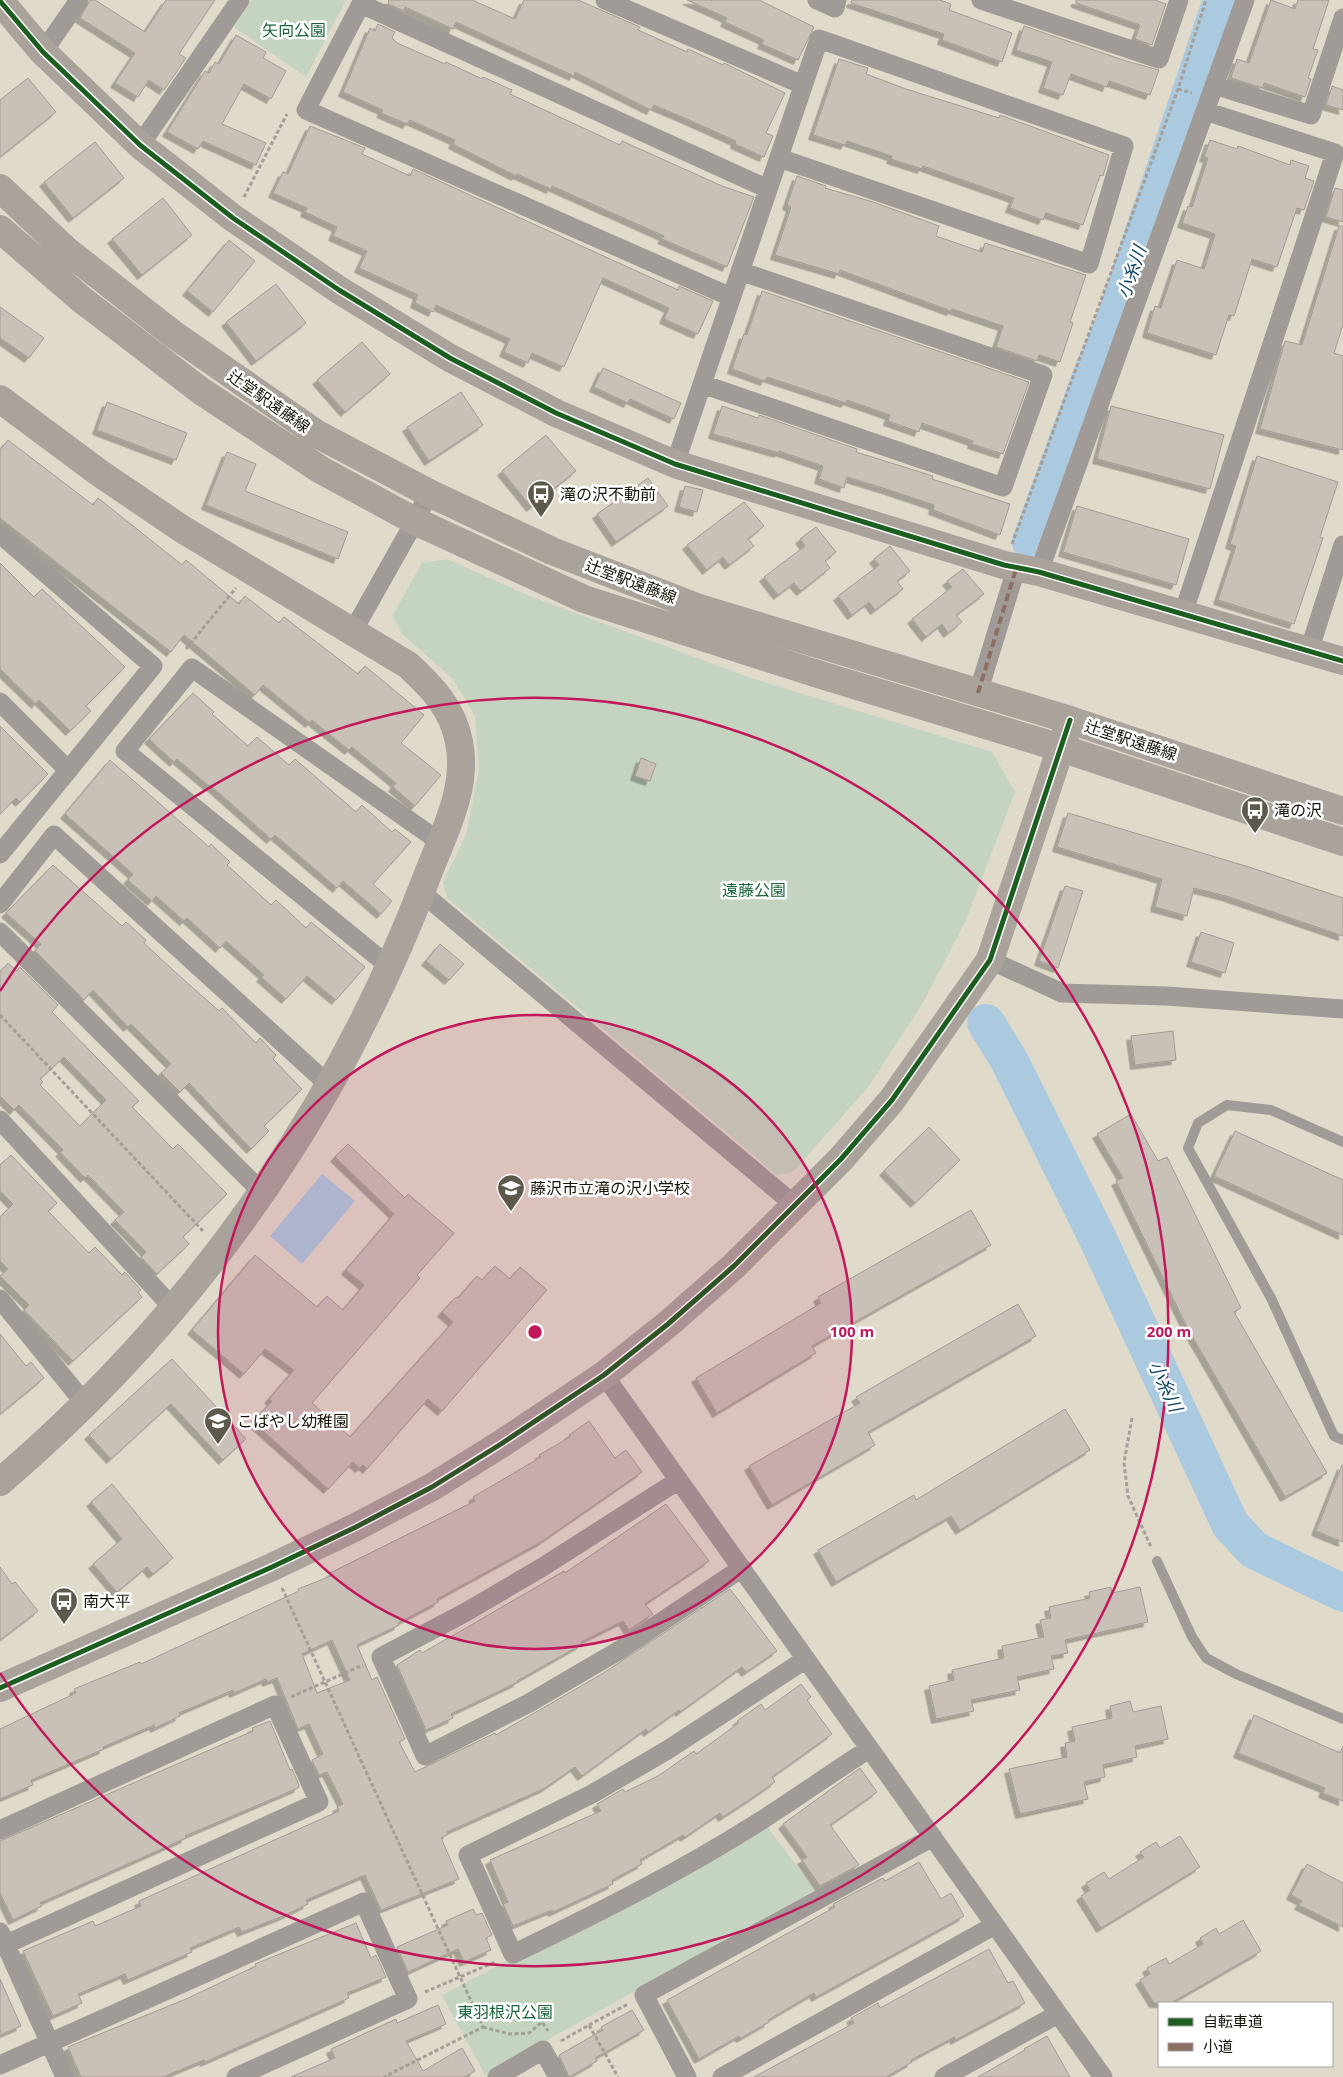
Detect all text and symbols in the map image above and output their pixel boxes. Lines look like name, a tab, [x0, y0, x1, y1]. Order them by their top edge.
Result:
park label: 矢向公園	[262, 19, 326, 41]
water label: 小糸川	[1111, 241, 1152, 301]
street label: 辻堂駅遠藤線	[223, 364, 315, 438]
bus stop icon: 滝の沢不動前	[526, 479, 556, 518]
place label: 滝の沢不動前	[560, 483, 656, 505]
street label: 辻堂駅遠藤線	[582, 554, 680, 608]
street label: 辻堂駅遠藤線	[1082, 715, 1180, 765]
bus stop icon: 滝の沢	[1240, 795, 1270, 834]
place label: 滝の沢	[1274, 799, 1322, 821]
park label: 遠藤公園	[722, 879, 786, 901]
school or university icon: 藤沢市立滝の沢小学校	[496, 1173, 526, 1212]
place label: 藤沢市立滝の沢小学校	[530, 1177, 690, 1199]
text: 100 m	[830, 1321, 874, 1341]
text: 200 m	[1147, 1321, 1191, 1341]
centre of rings	[526, 1323, 544, 1341]
water label: 小糸川	[1144, 1356, 1189, 1417]
school or university icon: こばやし幼稚園	[203, 1406, 233, 1445]
place label: こばやし幼稚園	[237, 1410, 349, 1432]
bus stop icon: 南大平	[49, 1586, 79, 1625]
place label: 南大平	[83, 1590, 131, 1612]
park label: 東羽根沢公園	[457, 2001, 553, 2023]
legend	[1158, 2002, 1333, 2067]
text: 自転車道	[1203, 2011, 1263, 2031]
text: 小道	[1203, 2036, 1233, 2056]

